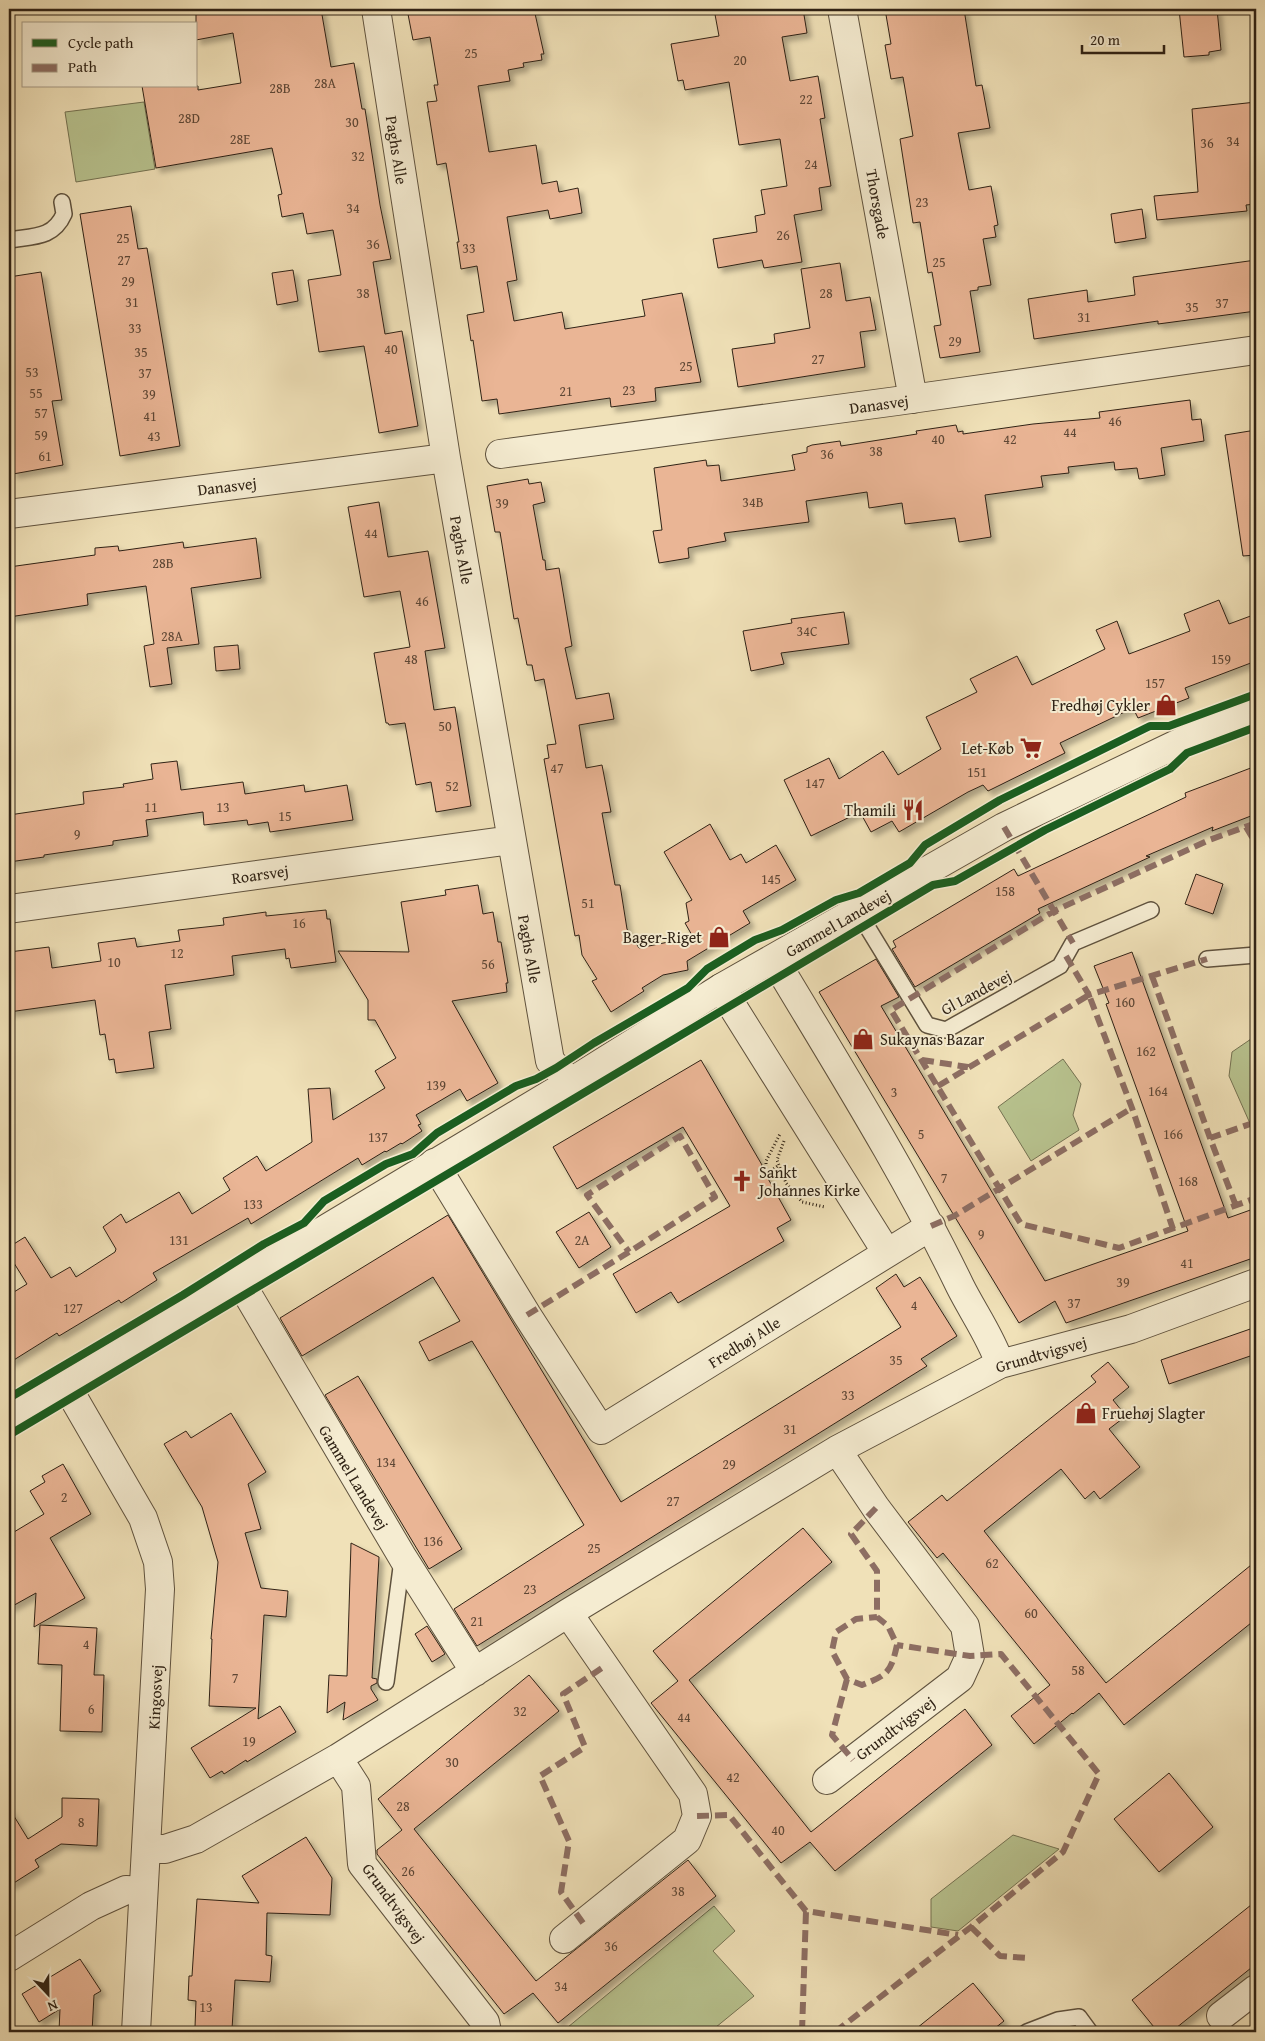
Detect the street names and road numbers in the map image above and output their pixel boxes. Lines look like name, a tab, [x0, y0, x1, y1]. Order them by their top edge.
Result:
street label: Paghs Alle	[380, 114, 414, 186]
street label: Thorsgade	[860, 167, 896, 241]
street label: Danasvej	[848, 388, 910, 420]
street label: Danasvej	[196, 470, 258, 502]
street label: Paghs Alle	[444, 514, 480, 586]
street label: Roarsvej	[230, 858, 290, 890]
street label: Gammel Landevej	[781, 883, 895, 963]
street label: Paghs Alle	[512, 913, 548, 985]
street label: Gl Landevej	[936, 963, 1016, 1021]
street label: Fredhøj Alle	[703, 1310, 785, 1374]
street label: Grundtvigsvej	[993, 1330, 1089, 1378]
street label: Gammel Landevej	[313, 1420, 395, 1534]
street label: Kingosvej	[141, 1664, 169, 1730]
street label: Grundtvigsvej	[850, 1690, 940, 1766]
street label: Grundtvigsvej	[357, 1858, 431, 1948]

